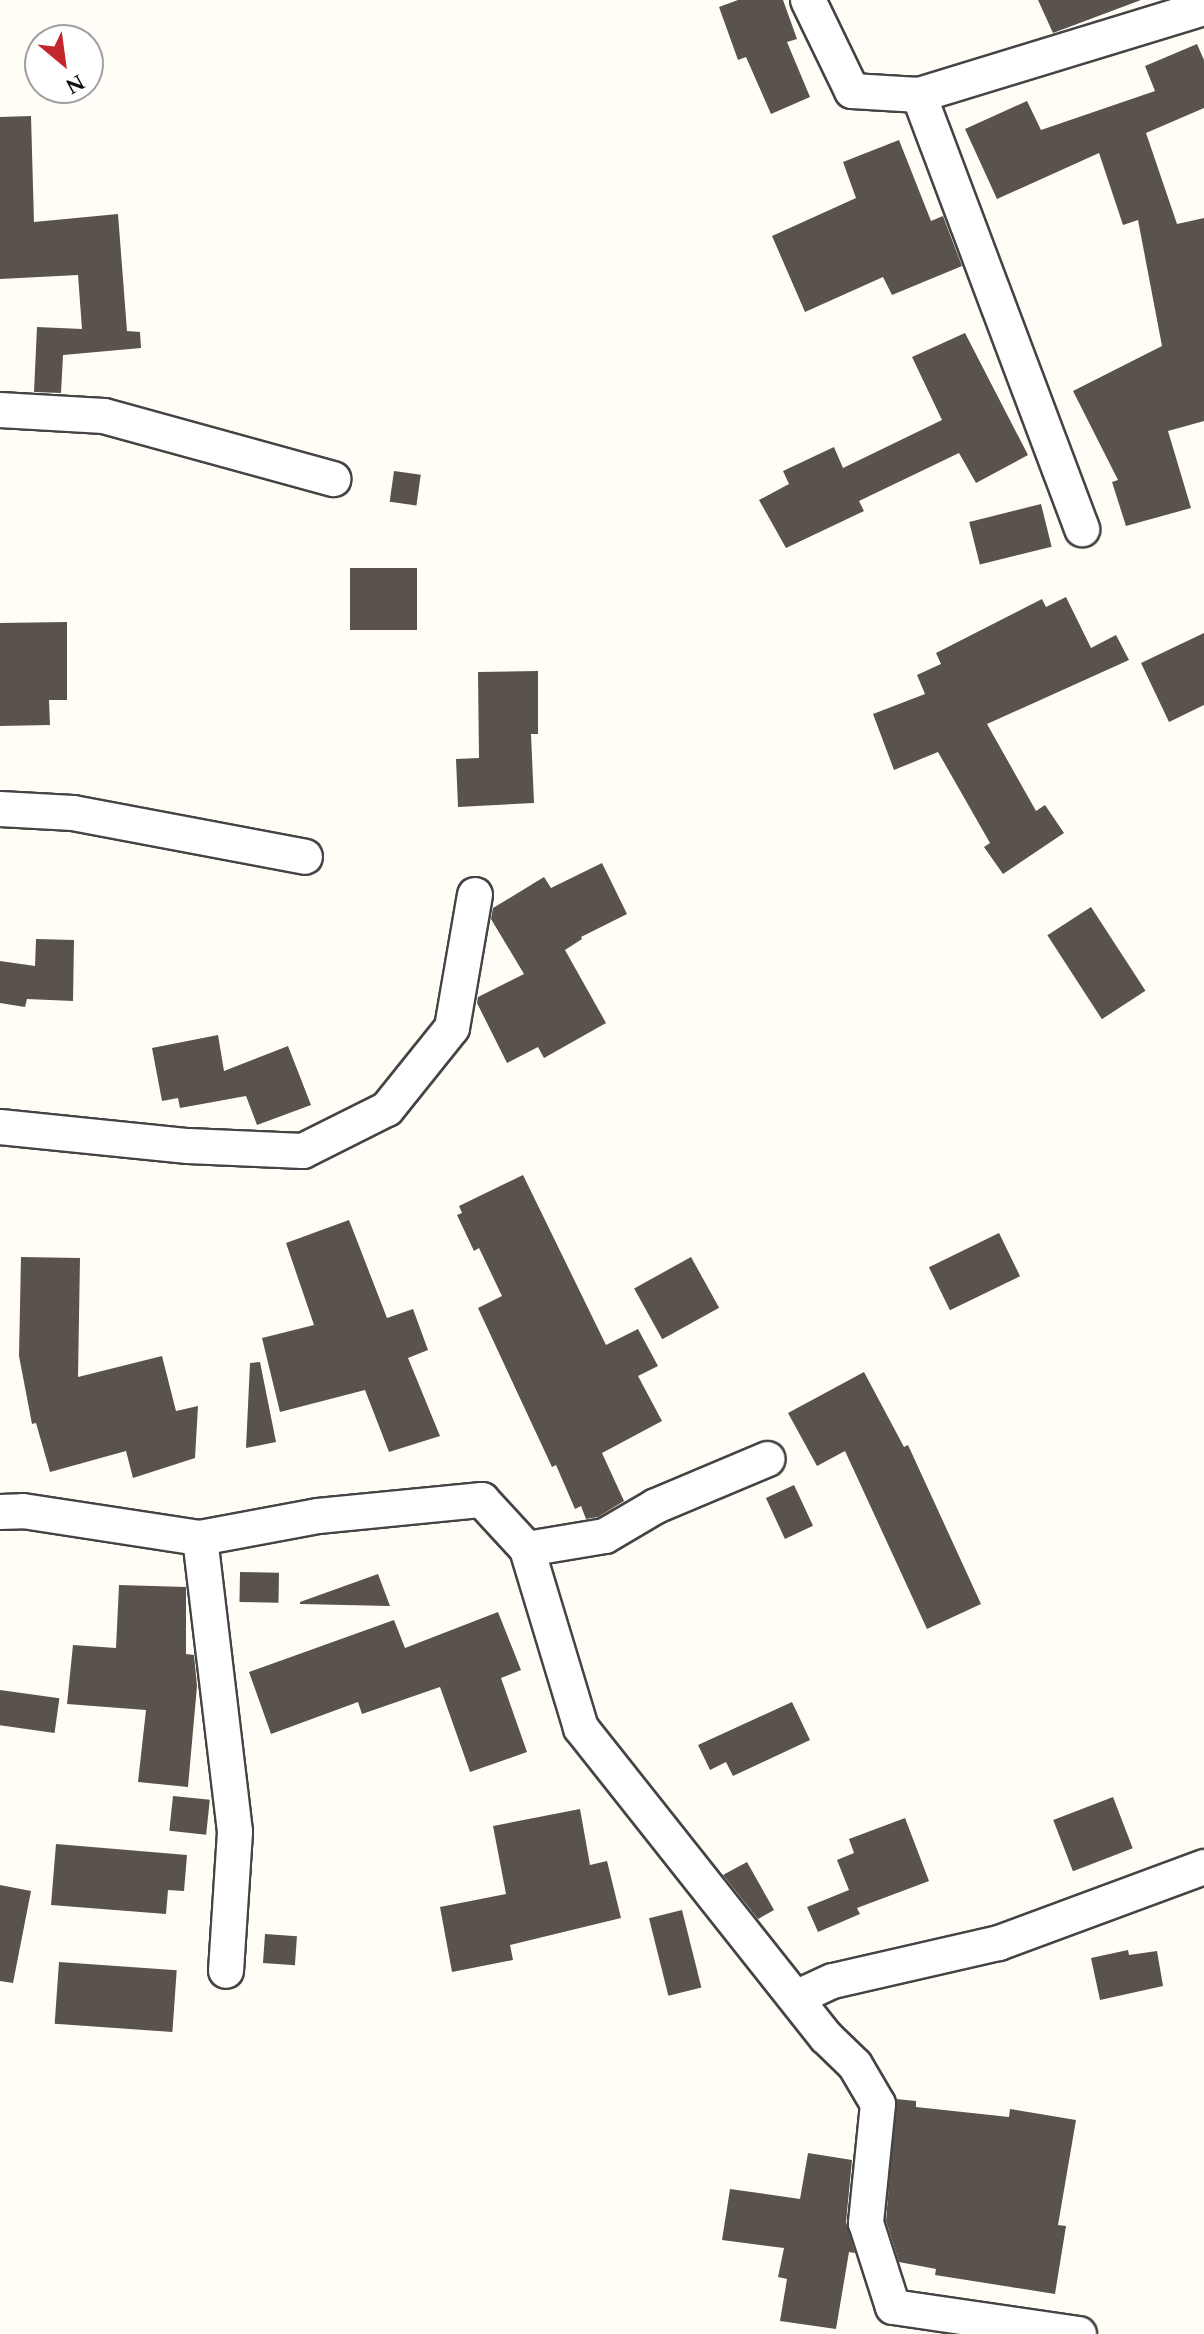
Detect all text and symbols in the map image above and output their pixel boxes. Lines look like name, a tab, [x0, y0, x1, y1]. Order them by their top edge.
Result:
north arrow	[24, 24, 104, 104]
text: N	[59, 65, 91, 102]

